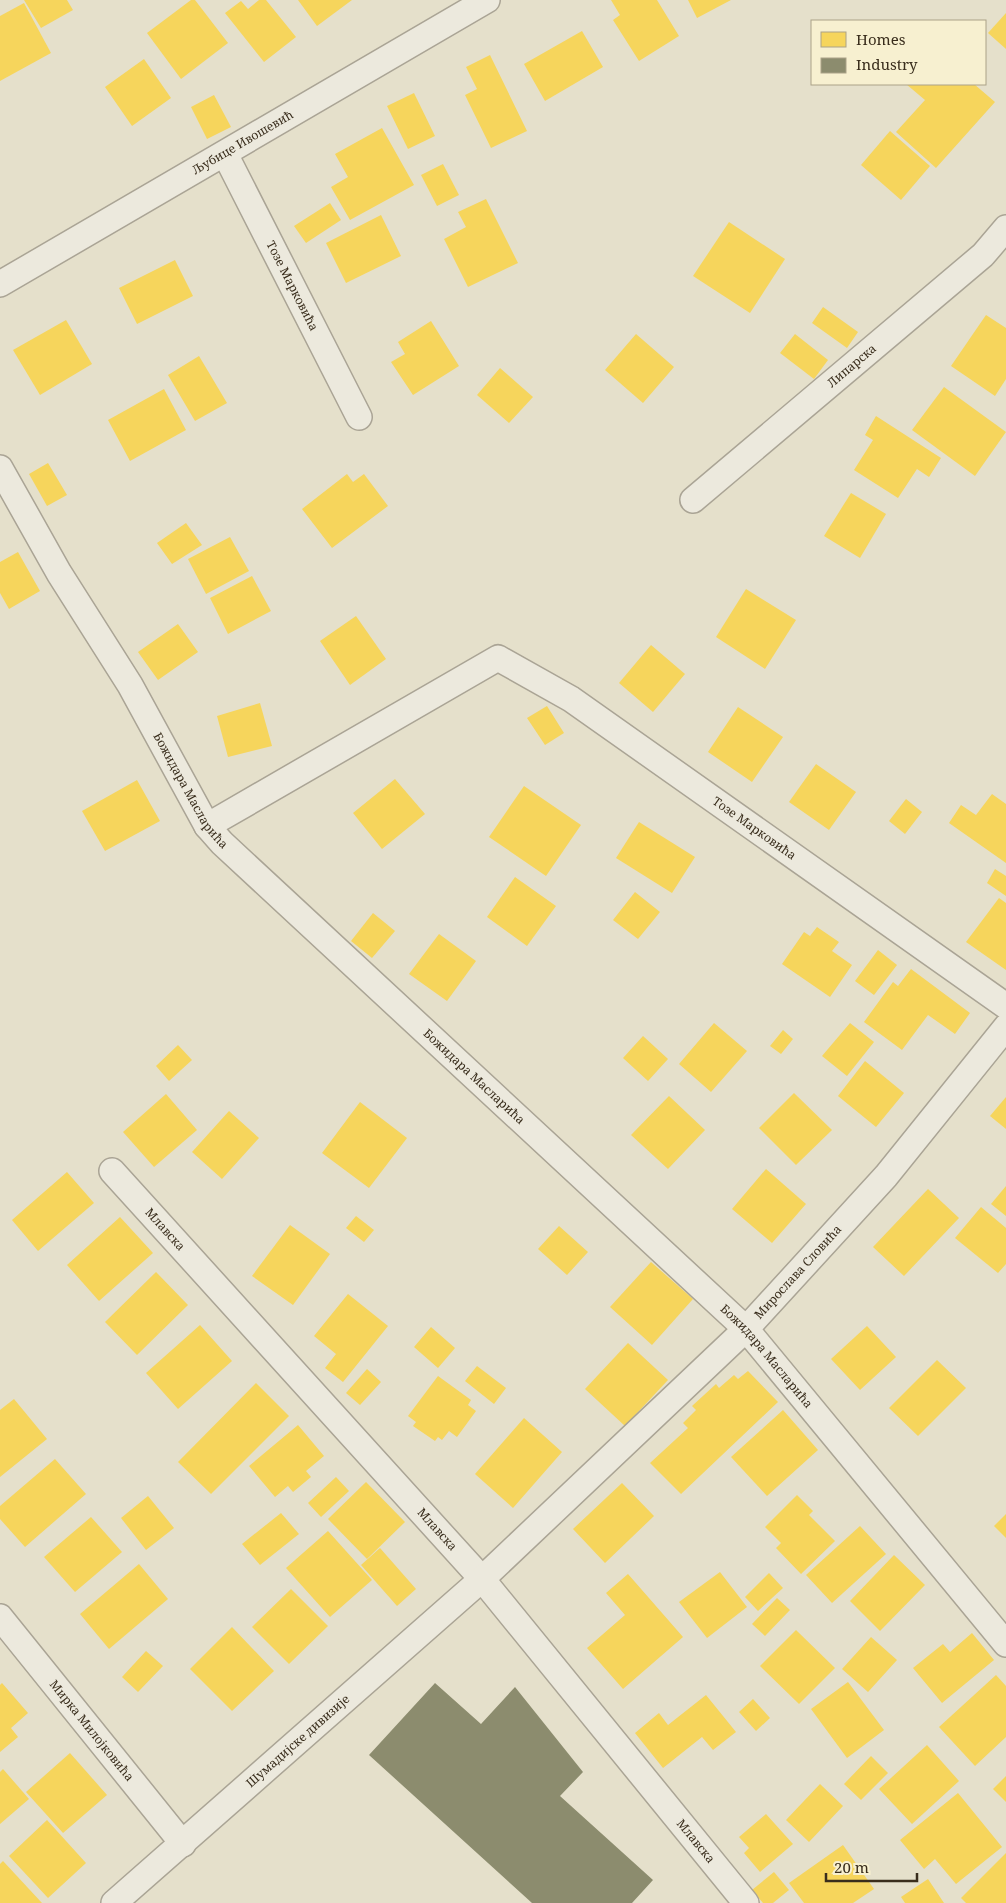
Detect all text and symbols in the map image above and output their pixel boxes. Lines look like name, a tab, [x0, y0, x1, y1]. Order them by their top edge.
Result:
legend	[811, 20, 986, 85]
text: Homes	[856, 29, 906, 49]
text: Industry	[856, 54, 918, 74]
street label: Љубице Ивошевић	[189, 106, 296, 178]
street label: Тозе Марковића	[263, 238, 323, 334]
street label: Липарска	[823, 340, 880, 391]
street label: Божидара Масларића	[150, 729, 232, 852]
street label: Тозе Марковића	[709, 792, 800, 864]
street label: Божидара Масларића	[420, 1025, 529, 1128]
street label: Млавска	[142, 1204, 189, 1254]
street label: Мирослава Словића	[750, 1221, 845, 1323]
street label: Божидара Масларића	[717, 1300, 817, 1412]
street label: Млавска	[414, 1504, 461, 1554]
street label: Мирка Милојковића	[46, 1676, 138, 1785]
street label: Шумадијске дивизије	[242, 1690, 353, 1791]
street label: Млавска	[673, 1815, 719, 1867]
scale bar	[826, 1850, 917, 1882]
text: 20 m	[834, 1857, 869, 1877]

